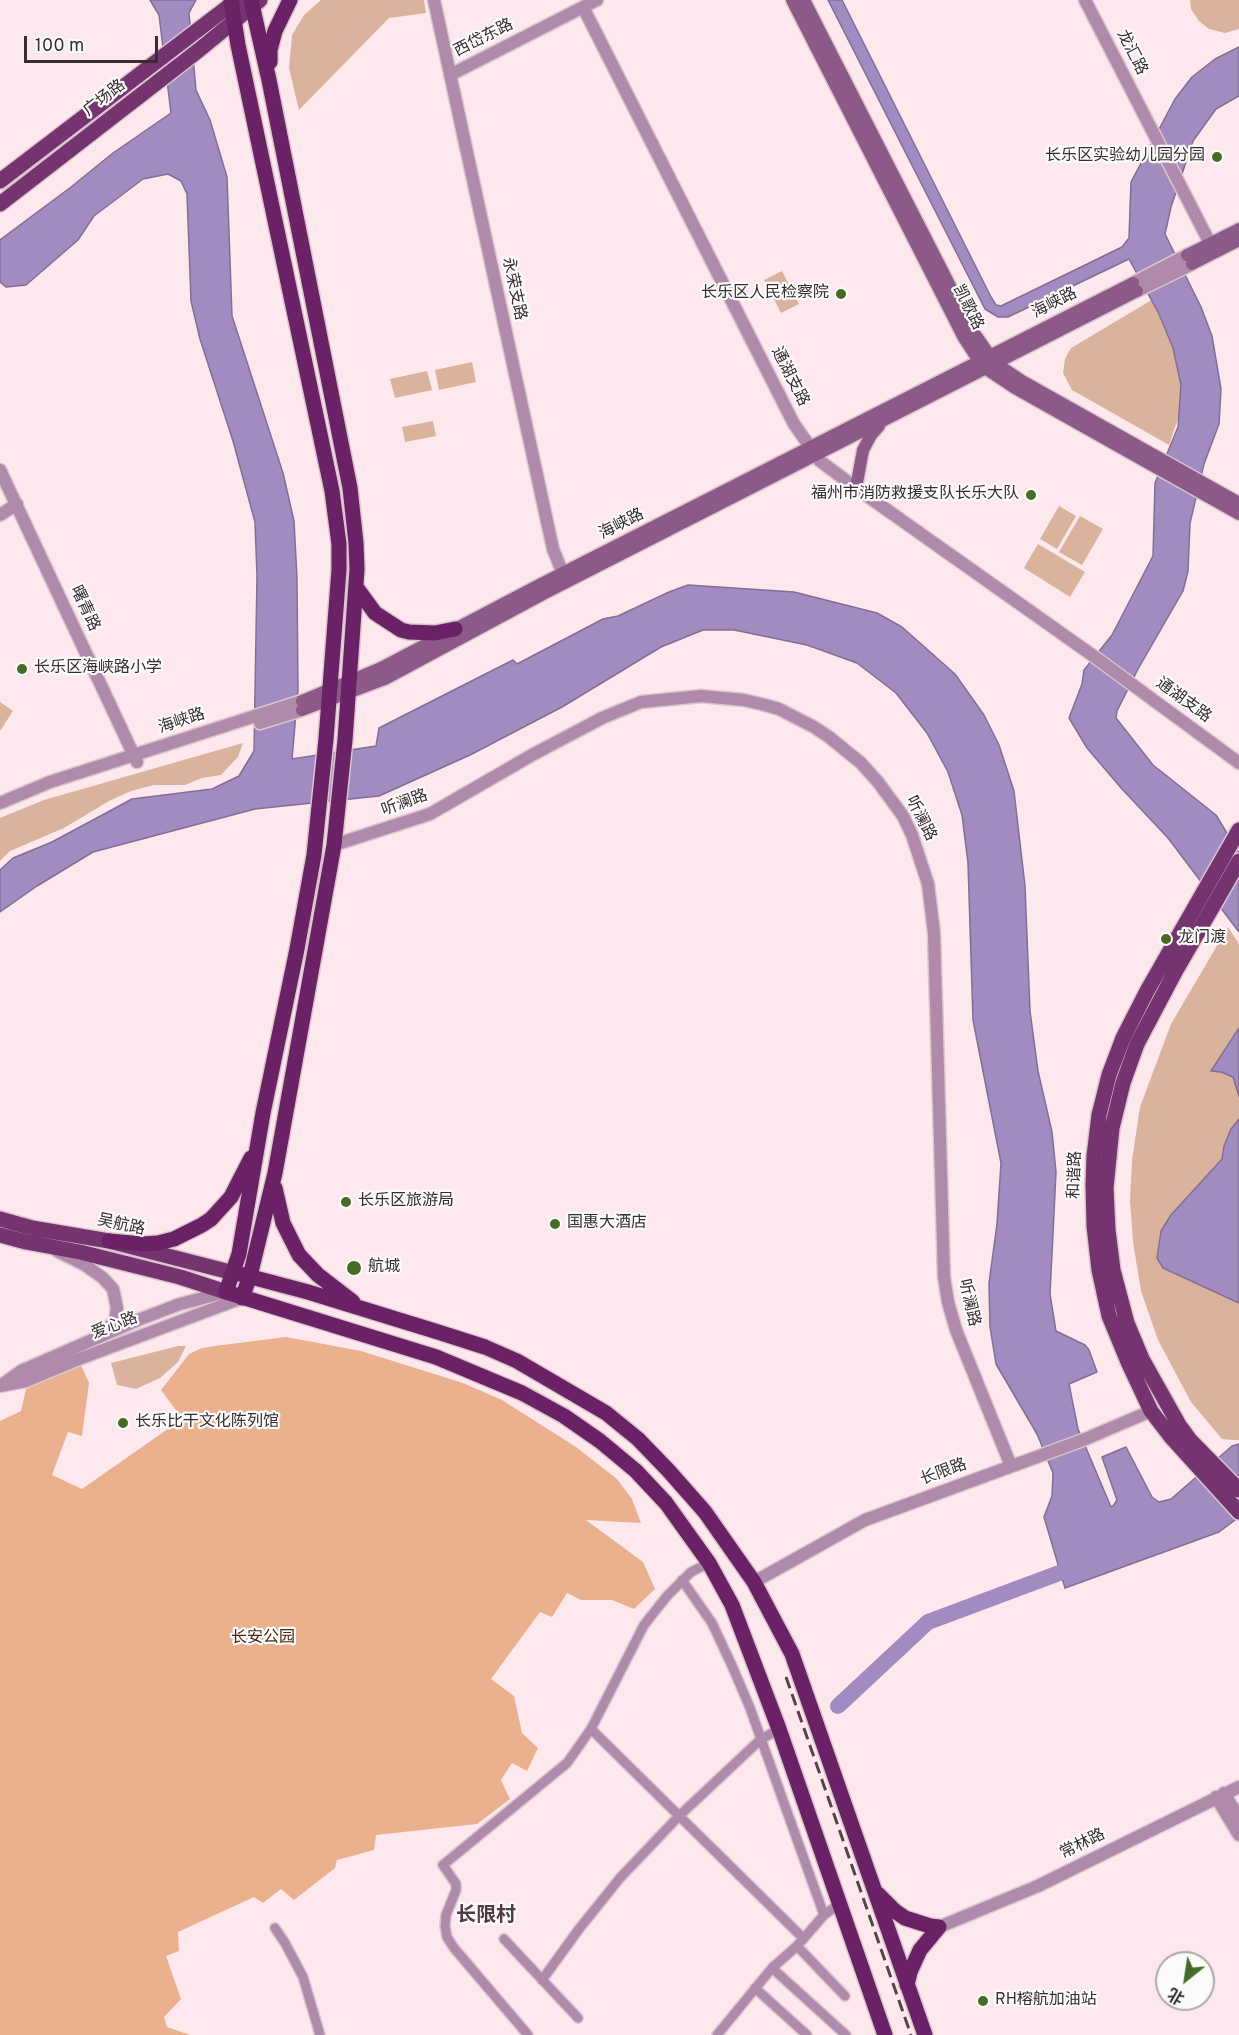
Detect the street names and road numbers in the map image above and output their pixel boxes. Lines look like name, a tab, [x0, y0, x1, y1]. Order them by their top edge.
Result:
street label: 西岱东路	[451, 16, 517, 62]
street label: 龙汇路	[1112, 27, 1150, 79]
street label: 广场路	[80, 77, 130, 121]
street label: 永荣支路	[497, 256, 529, 322]
street label: 凯歌路	[948, 282, 986, 334]
street label: 海峡路	[1029, 285, 1081, 323]
street label: 通湖支路	[766, 344, 812, 410]
street label: 海峡路	[596, 506, 648, 544]
street label: 曙青路	[65, 583, 103, 635]
street label: 通湖支路	[1151, 674, 1215, 728]
street label: 海峡路	[156, 705, 208, 739]
street label: 听澜路	[379, 787, 431, 821]
street label: 听澜路	[901, 793, 939, 845]
street label: 和谐路	[1066, 1151, 1086, 1199]
street label: 吴航路	[96, 1212, 146, 1240]
street label: 听澜路	[953, 1277, 983, 1329]
street label: 爱心路	[89, 1309, 141, 1345]
street label: 长限路	[918, 1456, 970, 1490]
street label: 常林路	[1057, 1826, 1109, 1864]

